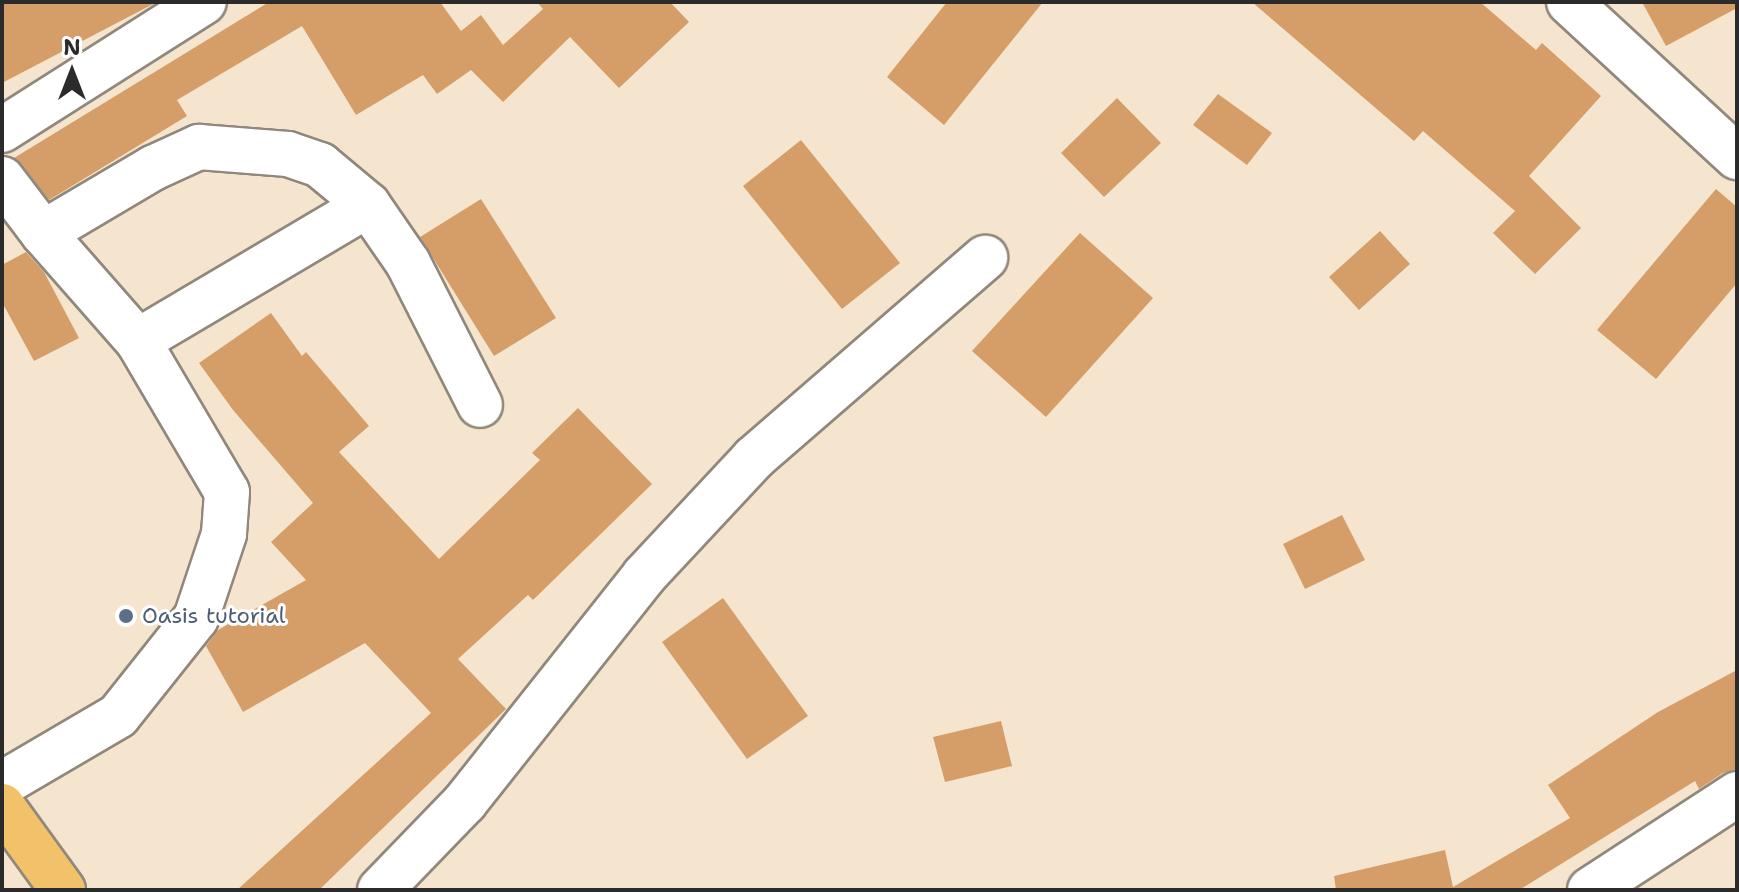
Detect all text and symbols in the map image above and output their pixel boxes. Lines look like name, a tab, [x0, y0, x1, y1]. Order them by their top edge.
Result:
north arrow	[32, 32, 112, 112]
text: N	[63, 33, 81, 62]
place label: Oasis tutorial	[142, 603, 285, 629]
marker: Oasis tutorial	[117, 607, 135, 625]

